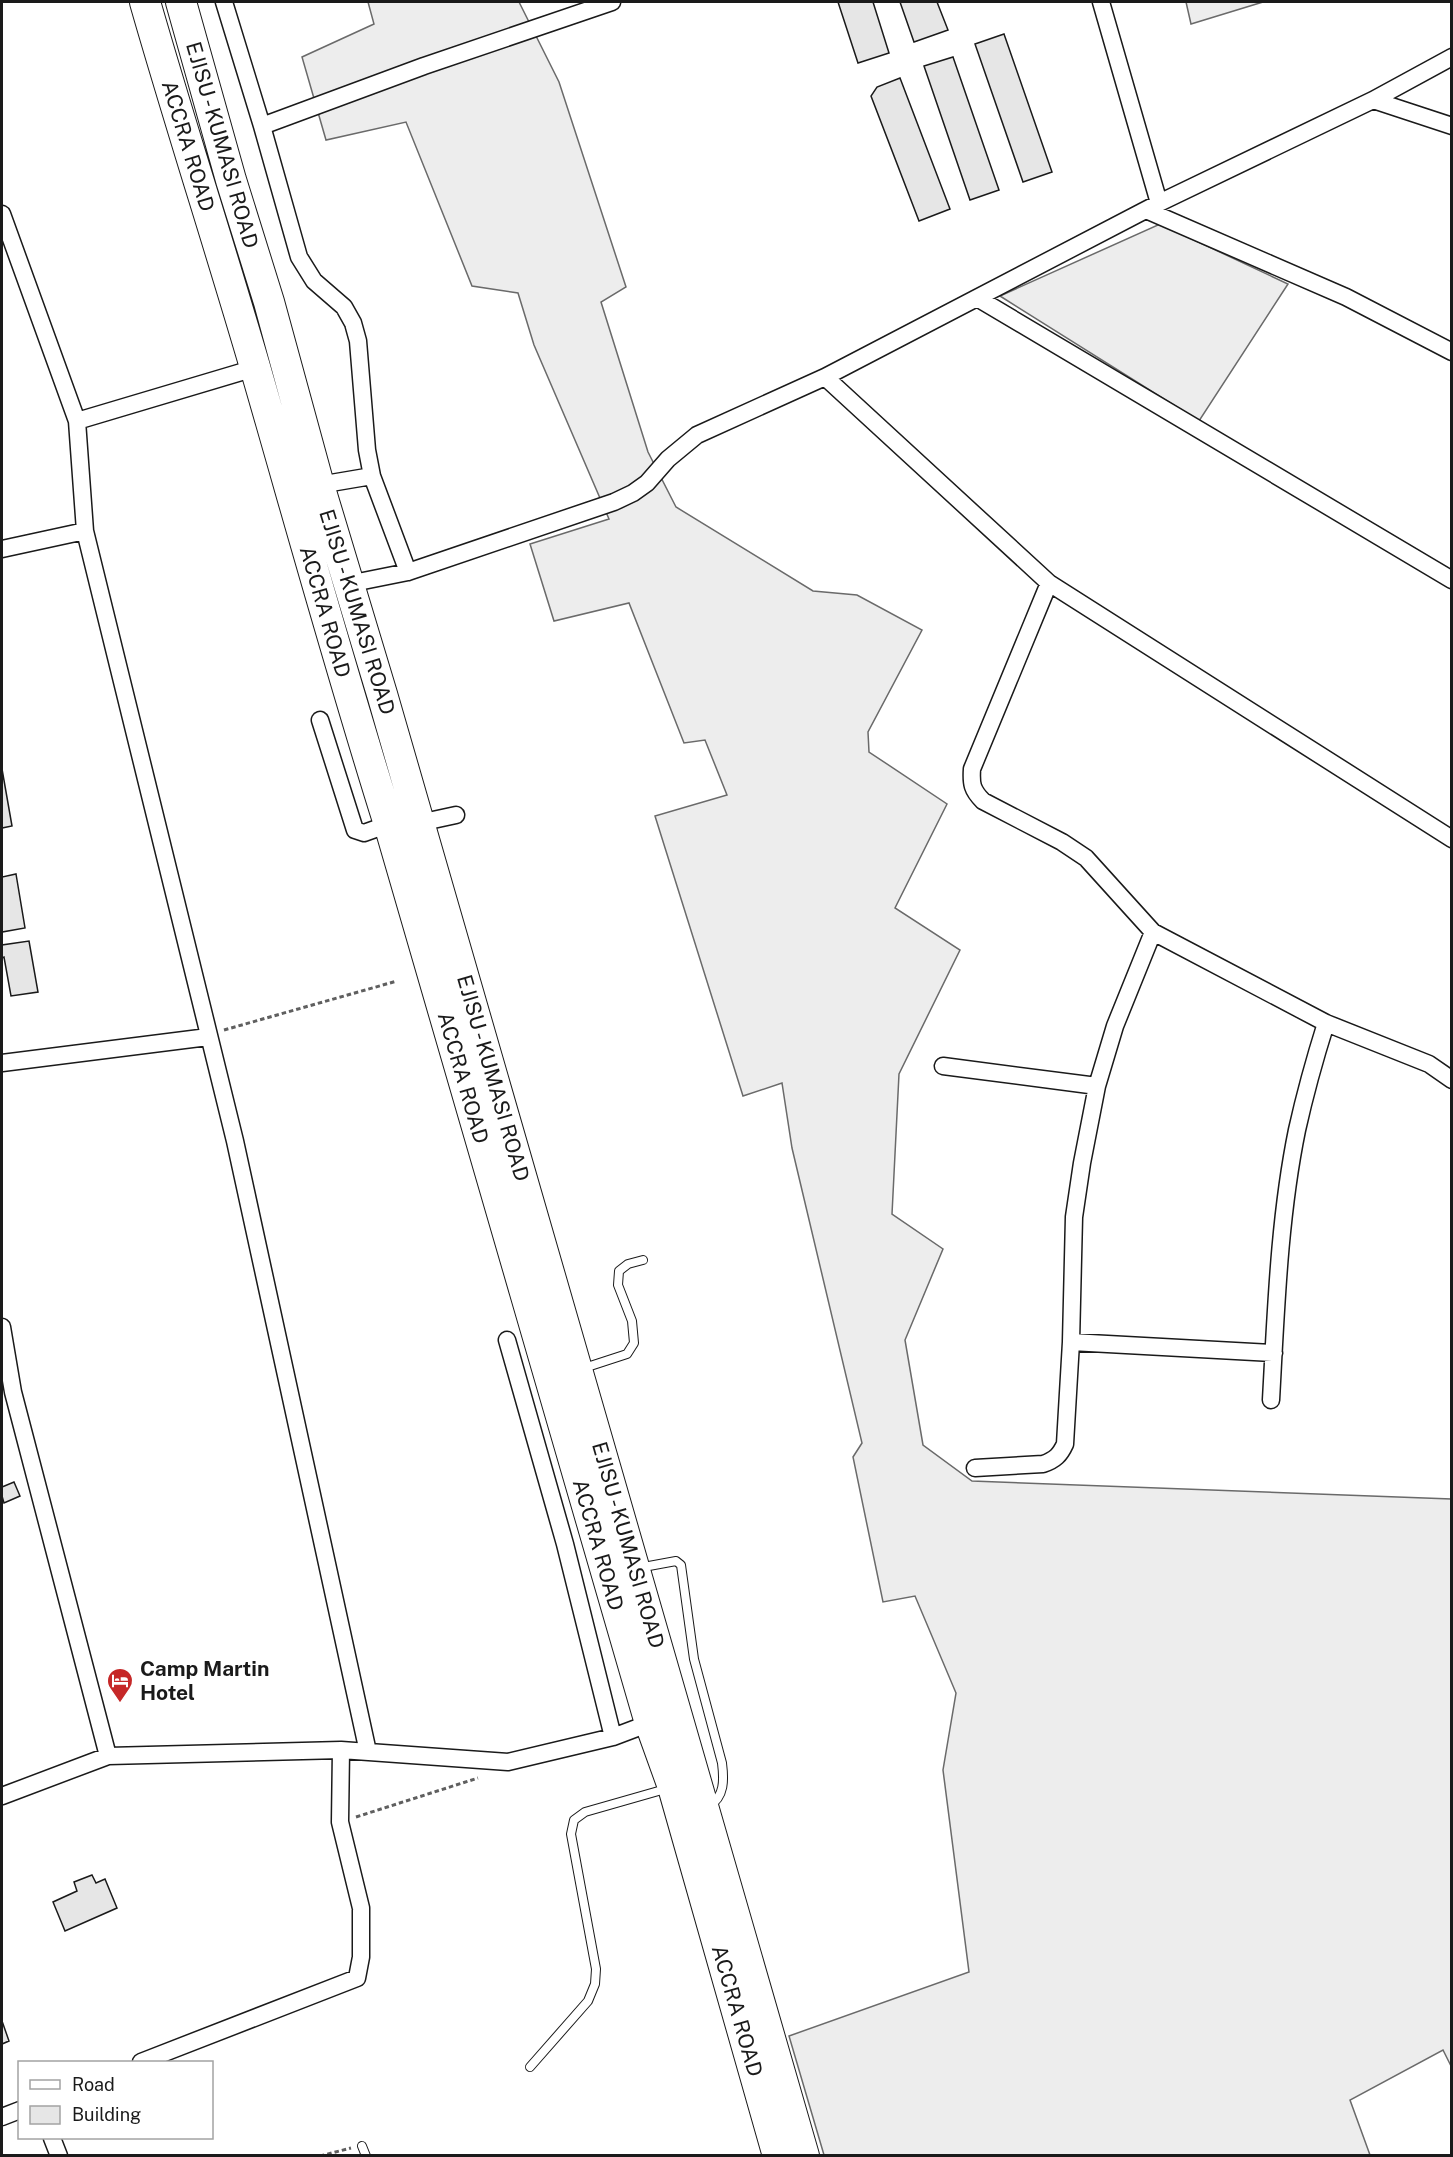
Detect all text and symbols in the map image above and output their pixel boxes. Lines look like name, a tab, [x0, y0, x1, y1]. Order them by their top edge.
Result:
street label: EJISU - KUMASI ROAD	[181, 39, 264, 251]
street label: ACCRA ROAD	[157, 77, 220, 214]
street label: EJISU - KUMASI ROAD	[314, 506, 401, 718]
street label: ACCRA ROAD	[295, 543, 356, 680]
street label: EJISU - KUMASI ROAD	[452, 972, 535, 1184]
street label: ACCRA ROAD	[433, 1009, 494, 1146]
street label: EJISU - KUMASI ROAD	[587, 1439, 670, 1651]
street label: ACCRA ROAD	[568, 1476, 629, 1613]
place label: Camp Martin Hotel	[140, 1656, 269, 1705]
hotel icon: Camp Martin Hotel	[105, 1666, 135, 1704]
street label: ACCRA ROAD	[707, 1942, 768, 2079]
legend	[18, 2061, 213, 2139]
text: Road	[72, 2074, 115, 2095]
text: Building	[72, 2104, 141, 2125]

